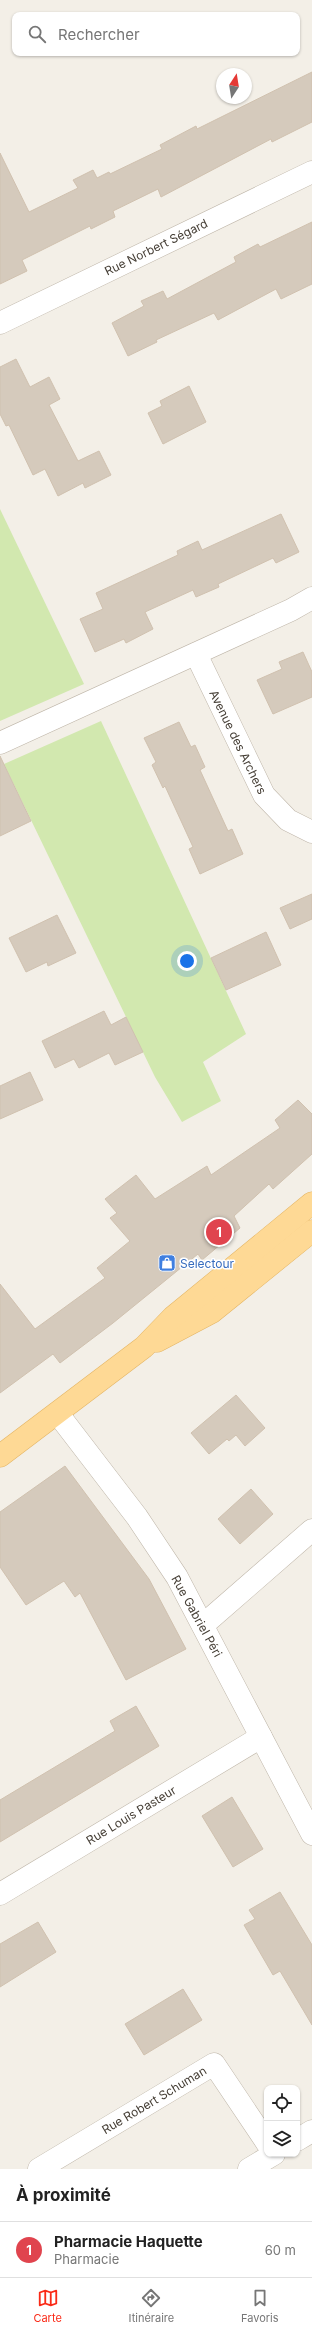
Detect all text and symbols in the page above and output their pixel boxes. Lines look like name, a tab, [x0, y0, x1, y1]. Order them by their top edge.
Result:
search box	[12, 12, 300, 56]
icon: search	[26, 23, 48, 45]
text: Rechercher	[58, 25, 140, 44]
north arrow	[216, 68, 252, 104]
street label: Rue Norbert Ségard	[102, 216, 210, 278]
street label: Avenue des Archers	[206, 687, 270, 797]
your location	[177, 951, 197, 971]
pin: 1	[206, 1217, 232, 1247]
shop icon: Selectour	[157, 1253, 177, 1273]
place label: Selectour	[180, 1256, 235, 1271]
street label: Rue Gabriel Péri	[168, 1572, 226, 1660]
street label: Rue Louis Pasteur	[83, 1782, 179, 1848]
street label: Rue Robert Schuman	[99, 2063, 209, 2137]
map controls	[264, 2085, 300, 2157]
button: locate	[264, 2085, 300, 2121]
button: layers	[264, 2121, 300, 2157]
text: À proximité	[16, 2185, 111, 2205]
text: Pharmacie Haquette	[54, 2232, 203, 2251]
text: 1	[26, 2242, 32, 2258]
text: 60 m	[265, 2242, 296, 2258]
text: Pharmacie	[54, 2251, 119, 2267]
tab: Carte	[33, 2287, 62, 2325]
tab: Itinéraire	[129, 2287, 174, 2325]
tab: Favoris	[241, 2287, 279, 2325]

